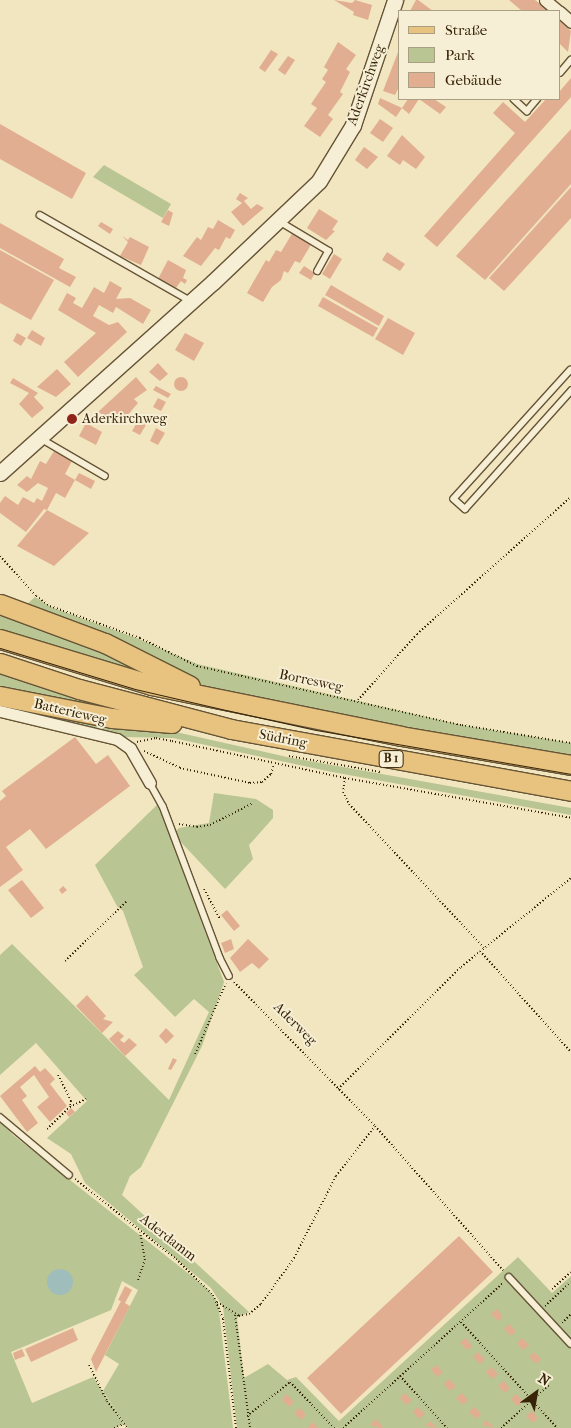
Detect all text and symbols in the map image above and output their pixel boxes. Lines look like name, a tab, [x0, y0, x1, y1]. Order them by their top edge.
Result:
legend	[398, 10, 561, 100]
text: Straße	[445, 21, 487, 39]
street label: Aderkirchweg	[344, 42, 388, 128]
text: Park	[445, 46, 475, 64]
text: Gebäude	[445, 71, 502, 89]
place label: Aderkirchweg	[82, 411, 167, 427]
marker: Aderkirchweg	[66, 413, 78, 425]
street label: Borresweg	[278, 666, 344, 696]
street label: Batterieweg	[32, 696, 108, 728]
street label: Südring	[258, 726, 308, 752]
road number: B 1	[378, 750, 404, 769]
street label: Aderweg	[270, 999, 320, 1049]
street label: Aderdamm	[137, 1211, 199, 1265]
north arrow	[511, 1368, 561, 1418]
text: N	[535, 1370, 553, 1390]

